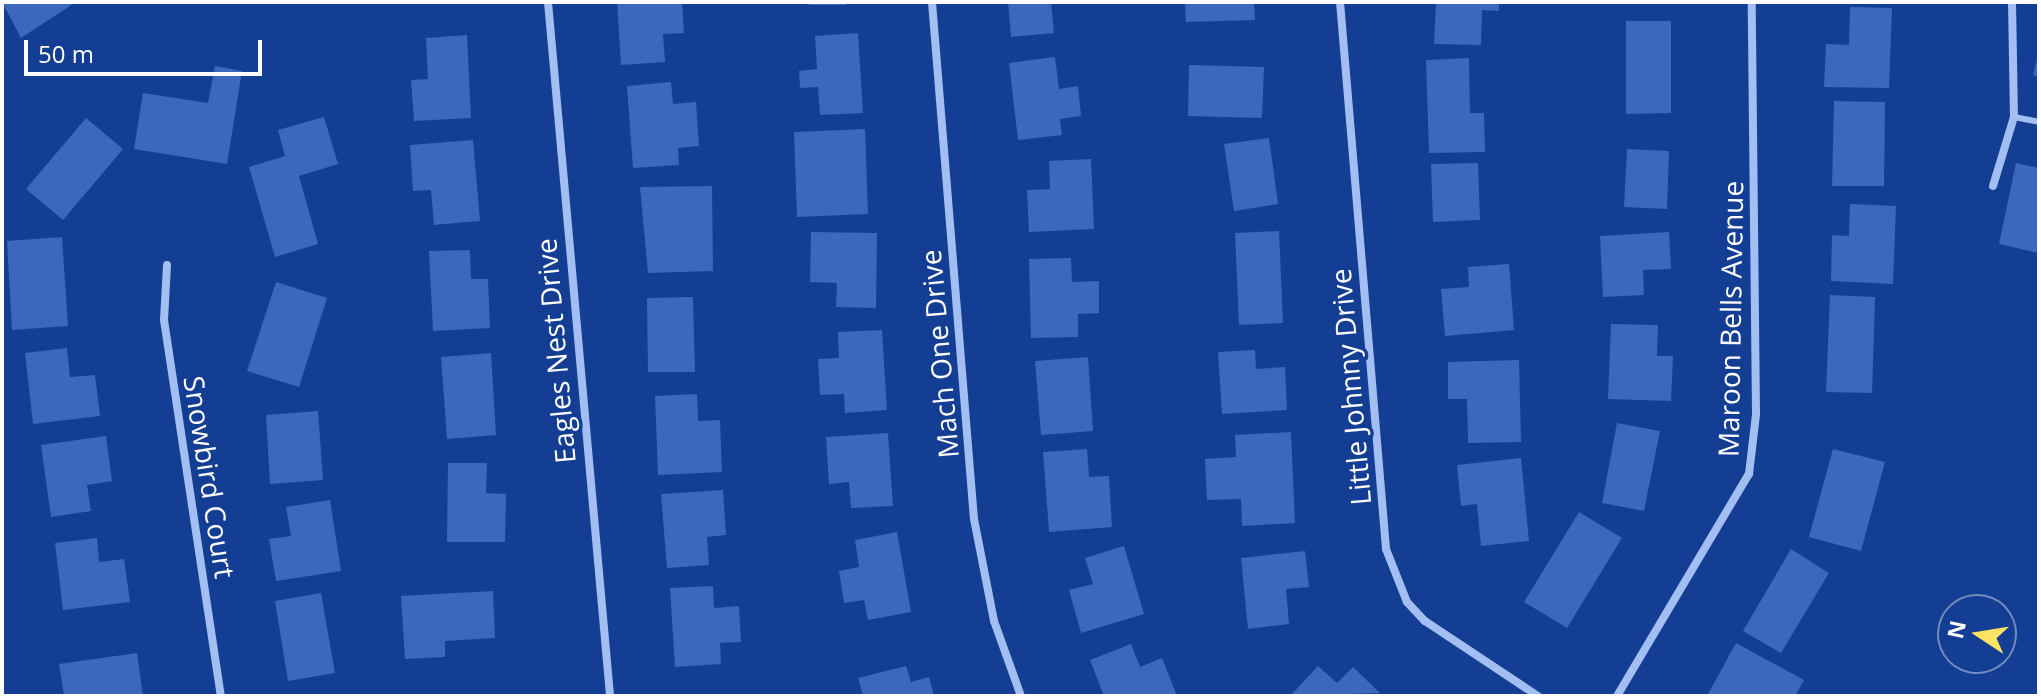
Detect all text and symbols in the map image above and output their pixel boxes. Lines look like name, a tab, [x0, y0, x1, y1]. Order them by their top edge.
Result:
scale bar	[28, 24, 266, 74]
text: 50 m	[38, 37, 94, 70]
street label: Maroon Bells Avenue	[1711, 181, 1749, 457]
street label: Eagles Nest Drive	[528, 237, 582, 465]
street label: Mach One Drive	[913, 248, 965, 460]
street label: Little Johnny Drive	[1323, 267, 1377, 507]
street label: Snowbird Court	[177, 374, 243, 580]
north arrow	[1937, 594, 2017, 674]
text: N	[1939, 618, 1972, 641]

